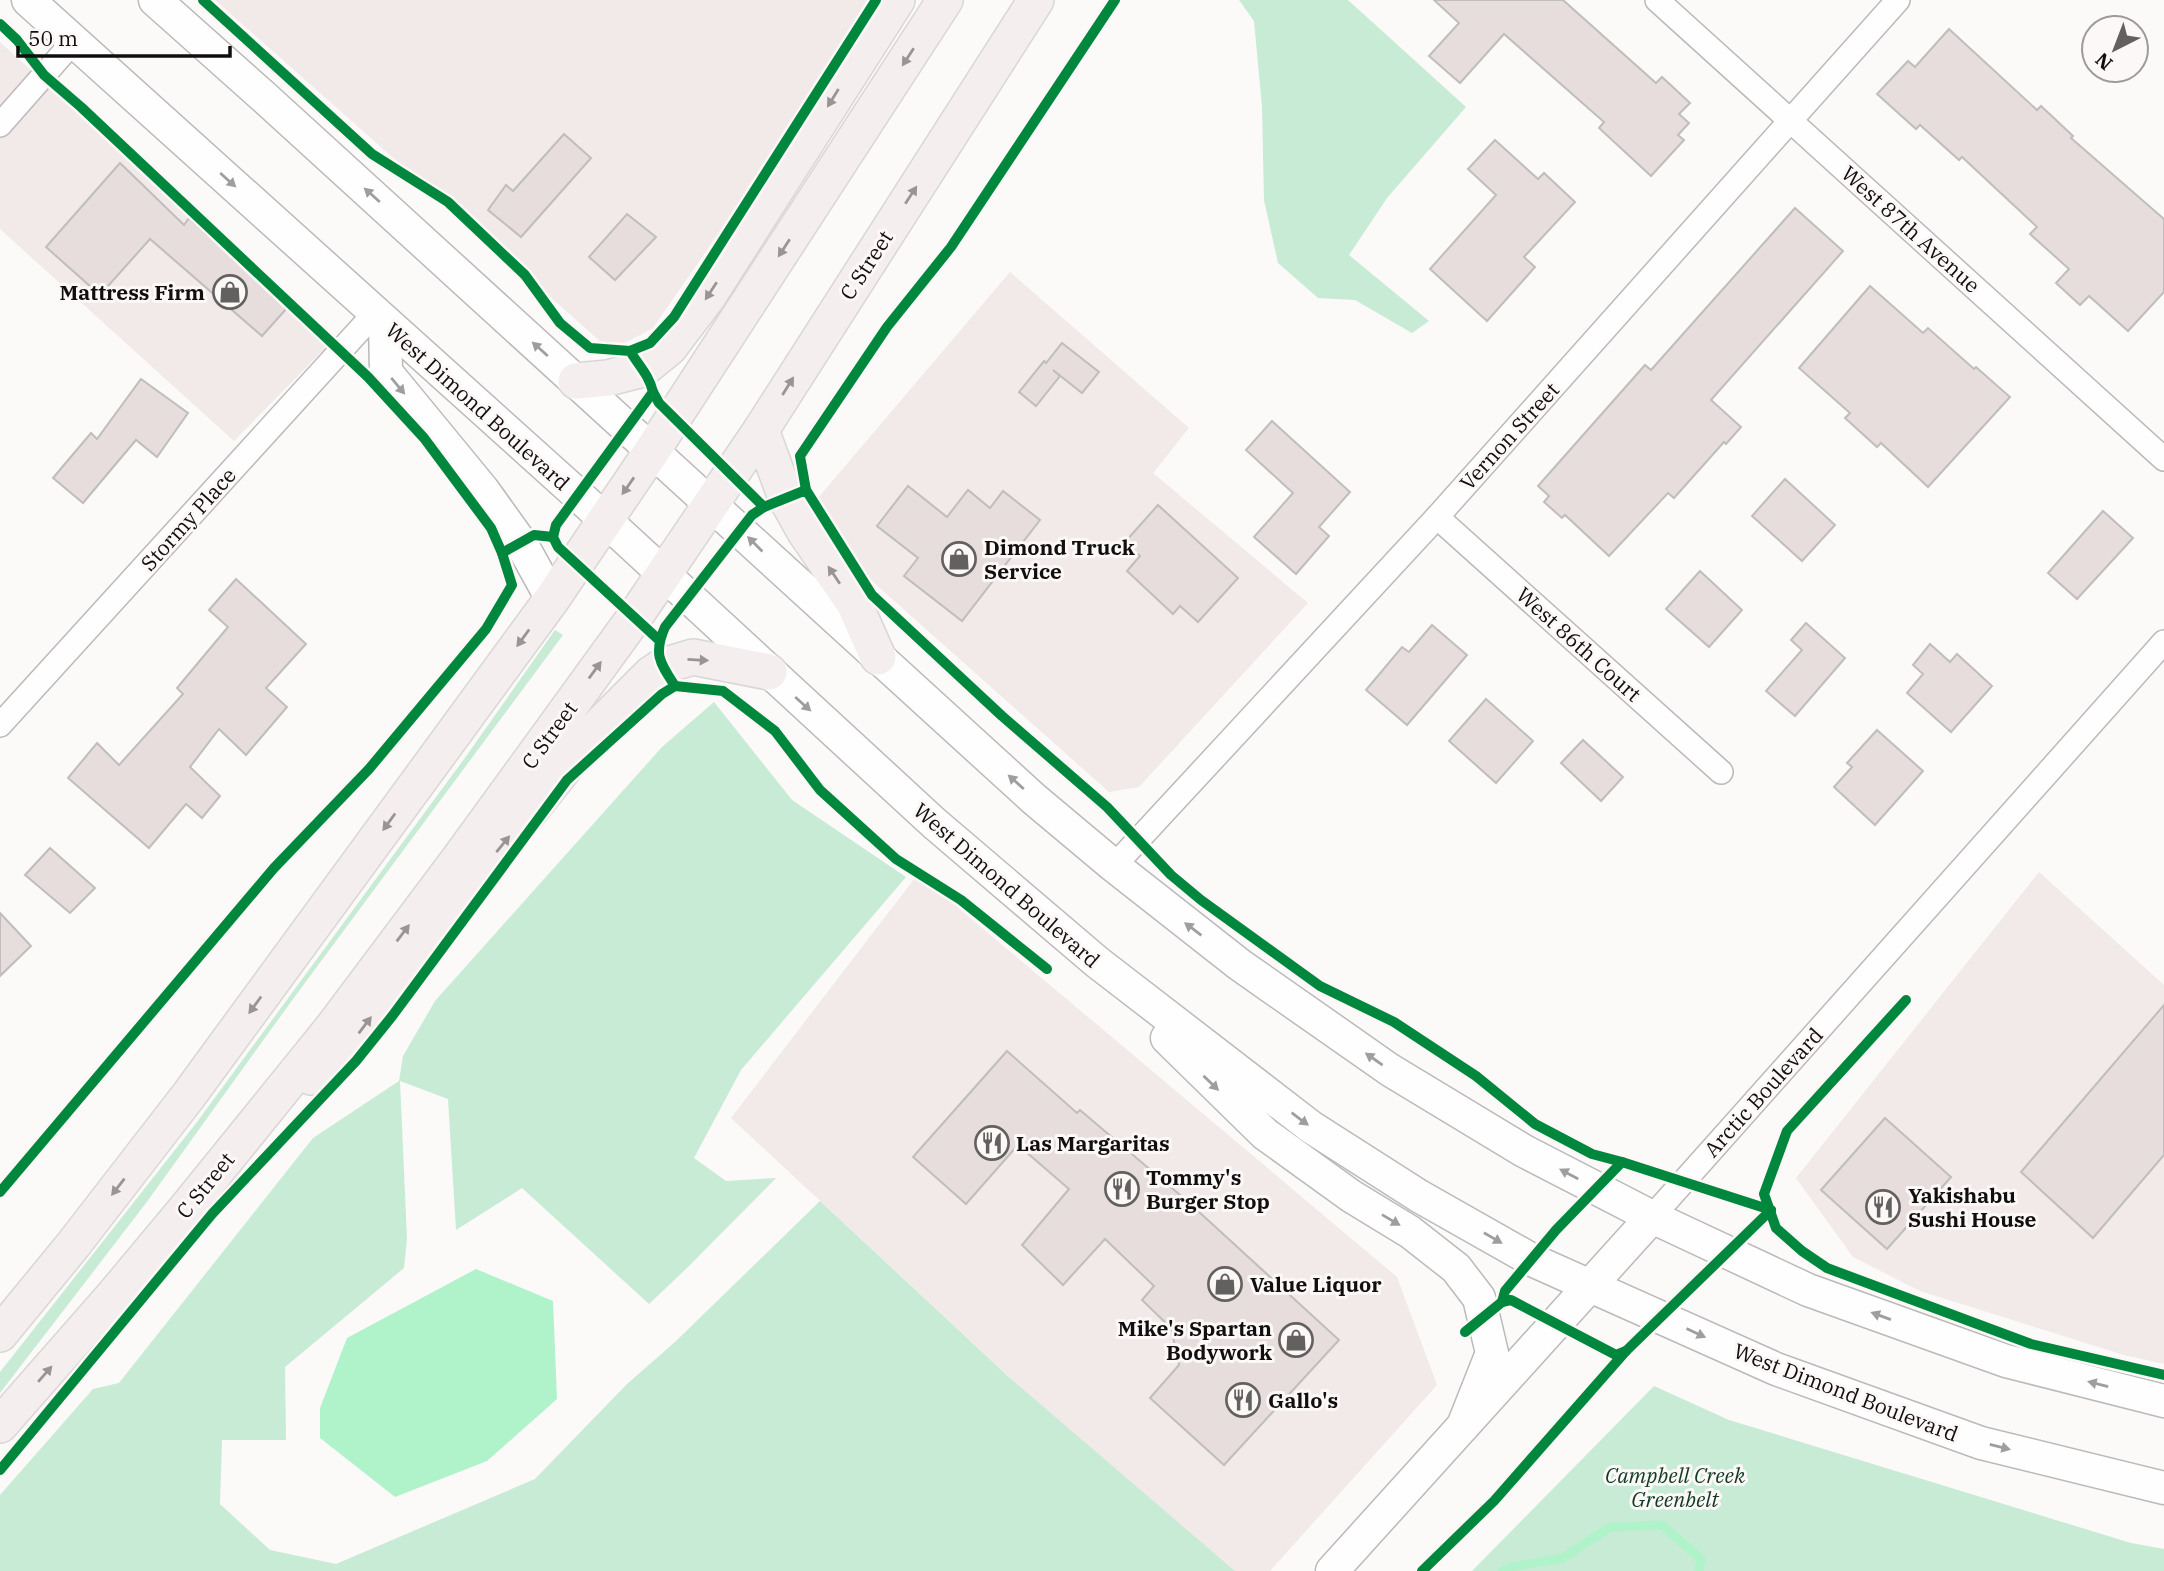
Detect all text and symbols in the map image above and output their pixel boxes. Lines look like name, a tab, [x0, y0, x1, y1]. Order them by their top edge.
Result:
scale bar	[18, 14, 229, 58]
north arrow	[2080, 14, 2150, 84]
text: 50 m	[28, 24, 78, 52]
one-way arrow	[901, 47, 914, 67]
text: N	[2090, 48, 2117, 76]
one-way arrow	[826, 89, 839, 108]
street label: West 87th Avenue	[1836, 159, 1986, 299]
one-way arrow	[219, 172, 236, 188]
one-way arrow	[904, 185, 917, 204]
one-way arrow	[363, 187, 381, 203]
street label: C Street	[833, 225, 899, 305]
one-way arrow	[778, 239, 791, 258]
shop icon: Mattress Firm	[211, 273, 249, 311]
place label: Mattress Firm	[60, 278, 205, 306]
one-way arrow	[705, 281, 718, 300]
street label: West Dimond Boulevard	[380, 316, 576, 496]
one-way arrow	[532, 341, 549, 357]
one-way arrow	[781, 376, 794, 396]
street label: Vernon Street	[1453, 376, 1565, 496]
one-way arrow	[390, 377, 406, 395]
street label: Stormy Place	[134, 462, 242, 576]
one-way arrow	[621, 477, 635, 495]
place label: Dimond Truck Service	[984, 533, 1135, 585]
one-way arrow	[747, 537, 764, 553]
shop icon: Dimond Truck Service	[940, 540, 978, 578]
one-way arrow	[828, 566, 841, 585]
street label: West 86th Court	[1511, 580, 1647, 708]
one-way arrow	[517, 629, 531, 647]
one-way arrow	[687, 654, 709, 665]
one-way arrow	[588, 661, 602, 679]
street label: C Street	[515, 695, 583, 775]
one-way arrow	[794, 695, 811, 711]
one-way arrow	[1007, 774, 1025, 790]
street label: West Dimond Boulevard	[908, 796, 1106, 974]
one-way arrow	[382, 813, 396, 831]
one-way arrow	[495, 836, 510, 853]
one-way arrow	[1185, 922, 1203, 937]
one-way arrow	[396, 924, 410, 942]
one-way arrow	[248, 996, 262, 1014]
one-way arrow	[358, 1017, 373, 1035]
street label: Arctic Boulevard	[1697, 1021, 1829, 1163]
one-way arrow	[1364, 1053, 1383, 1066]
one-way arrow	[1202, 1074, 1219, 1090]
one-way arrow	[1291, 1111, 1309, 1125]
restaurant icon: Las Margaritas	[973, 1124, 1011, 1162]
place label: Las Margaritas	[1016, 1129, 1170, 1157]
street label: C Street	[170, 1146, 240, 1224]
place label: Tommy's Burger Stop	[1146, 1163, 1270, 1215]
one-way arrow	[1559, 1169, 1579, 1180]
restaurant icon: Tommy's Burger Stop	[1103, 1170, 1141, 1208]
one-way arrow	[111, 1178, 125, 1196]
place label: Yakishabu Sushi House	[1908, 1181, 2037, 1233]
restaurant icon: Yakishabu Sushi House	[1864, 1188, 1902, 1226]
one-way arrow	[1382, 1214, 1401, 1227]
one-way arrow	[1484, 1232, 1503, 1244]
shop icon: Value Liquor	[1206, 1265, 1244, 1303]
place label: Value Liquor	[1250, 1270, 1382, 1298]
one-way arrow	[1870, 1310, 1891, 1321]
place label: Mike's Spartan Bodywork	[1118, 1314, 1272, 1366]
shop icon: Mike's Spartan Bodywork	[1277, 1321, 1315, 1359]
one-way arrow	[1686, 1327, 1706, 1339]
street label: West Dimond Boulevard	[1730, 1336, 1962, 1448]
one-way arrow	[37, 1365, 53, 1383]
one-way arrow	[2087, 1378, 2109, 1389]
restaurant icon: Gallo's	[1224, 1381, 1262, 1419]
place label: Gallo's	[1268, 1386, 1338, 1414]
one-way arrow	[1990, 1442, 2012, 1453]
park label: Campbell Creek Greenbelt	[1605, 1461, 1746, 1513]

